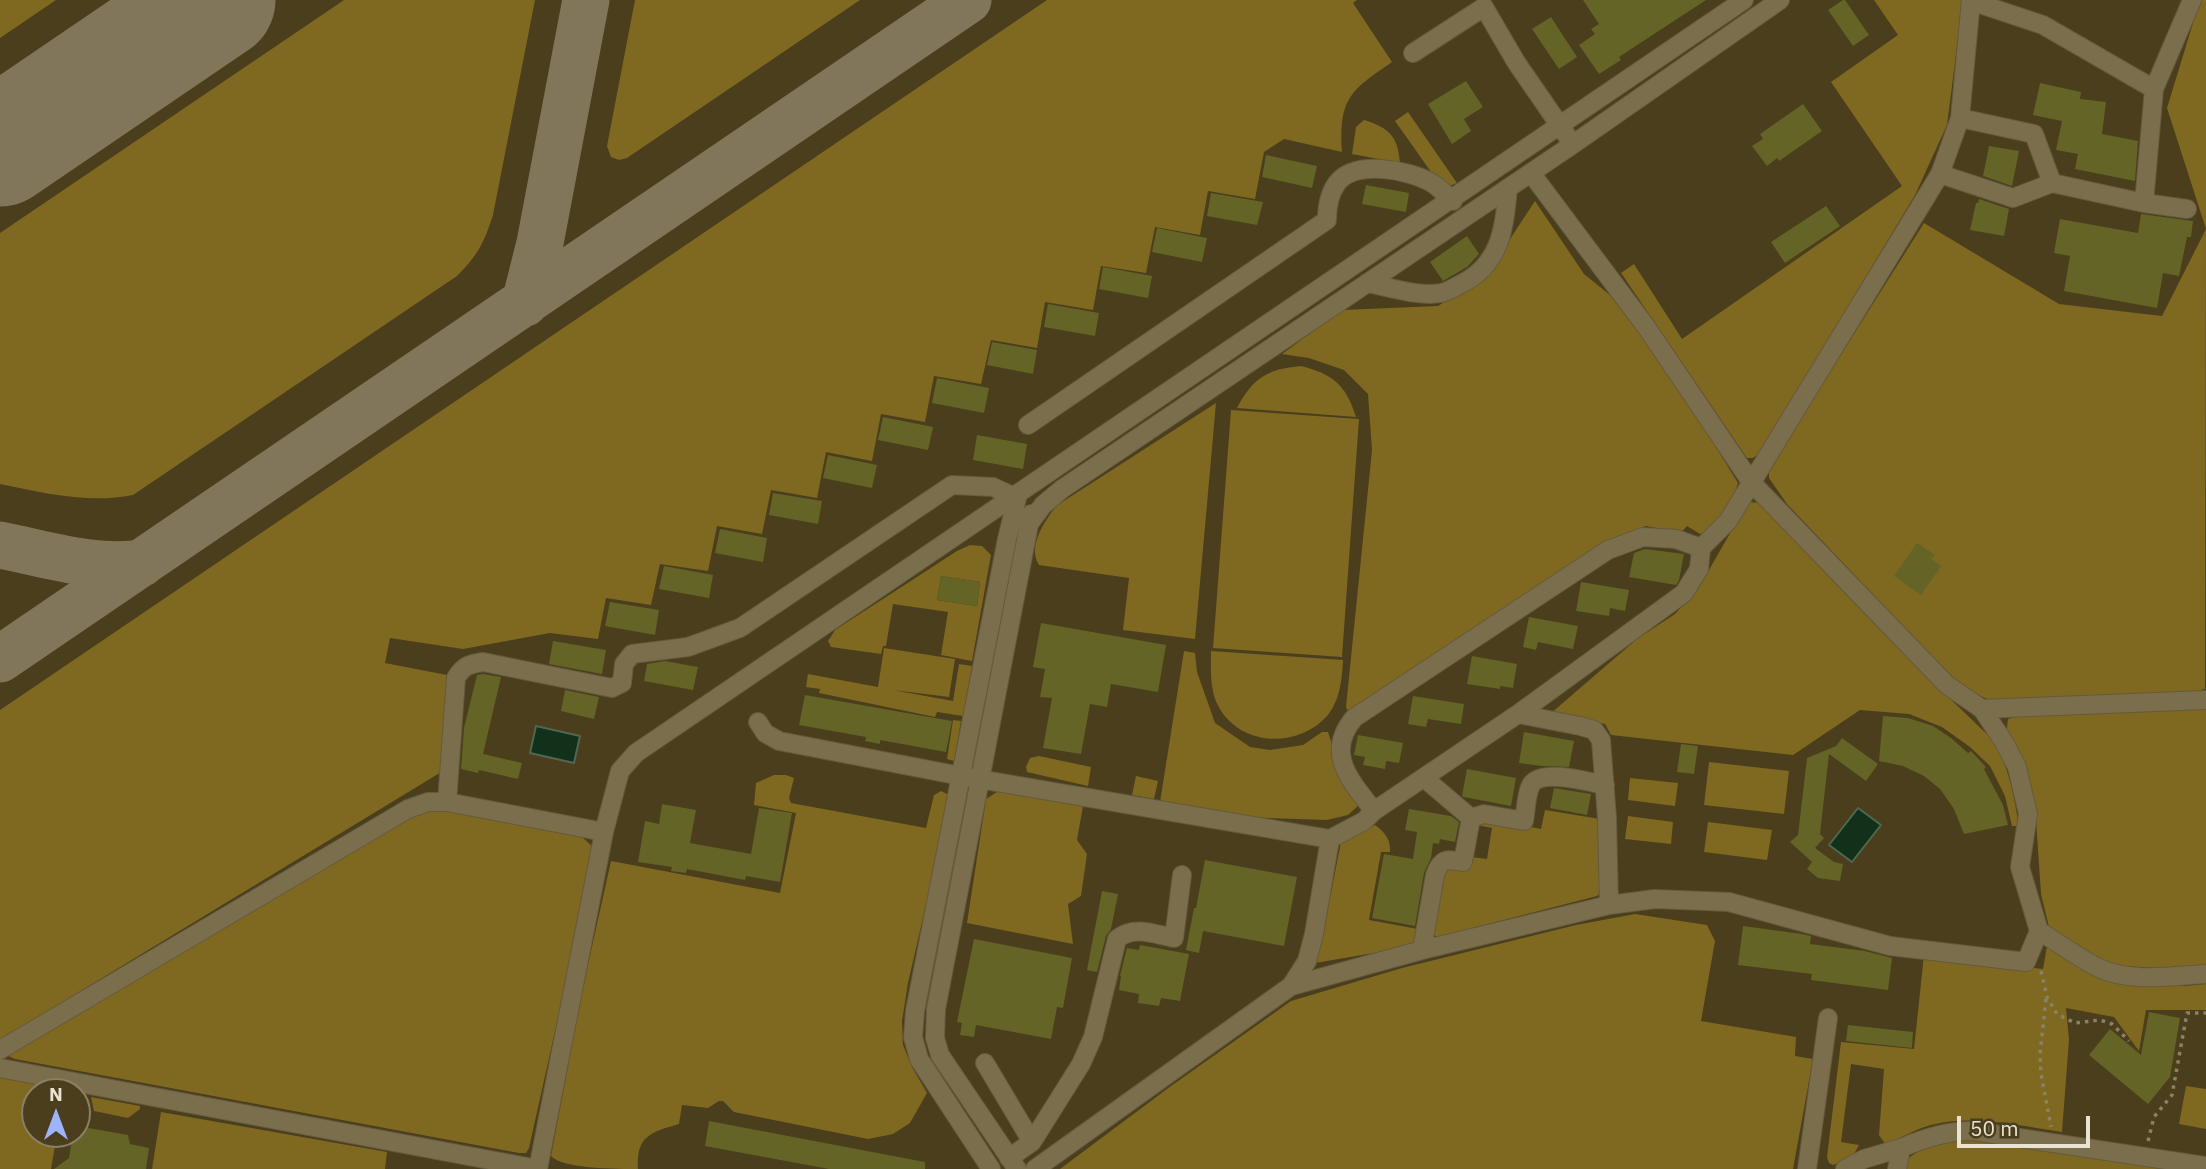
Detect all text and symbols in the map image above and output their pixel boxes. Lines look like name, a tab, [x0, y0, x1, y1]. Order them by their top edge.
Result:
north arrow	[21, 1078, 91, 1148]
text: N	[49, 1082, 63, 1106]
scale bar	[1961, 1102, 2094, 1146]
text: 50 m	[1970, 1114, 2019, 1142]

